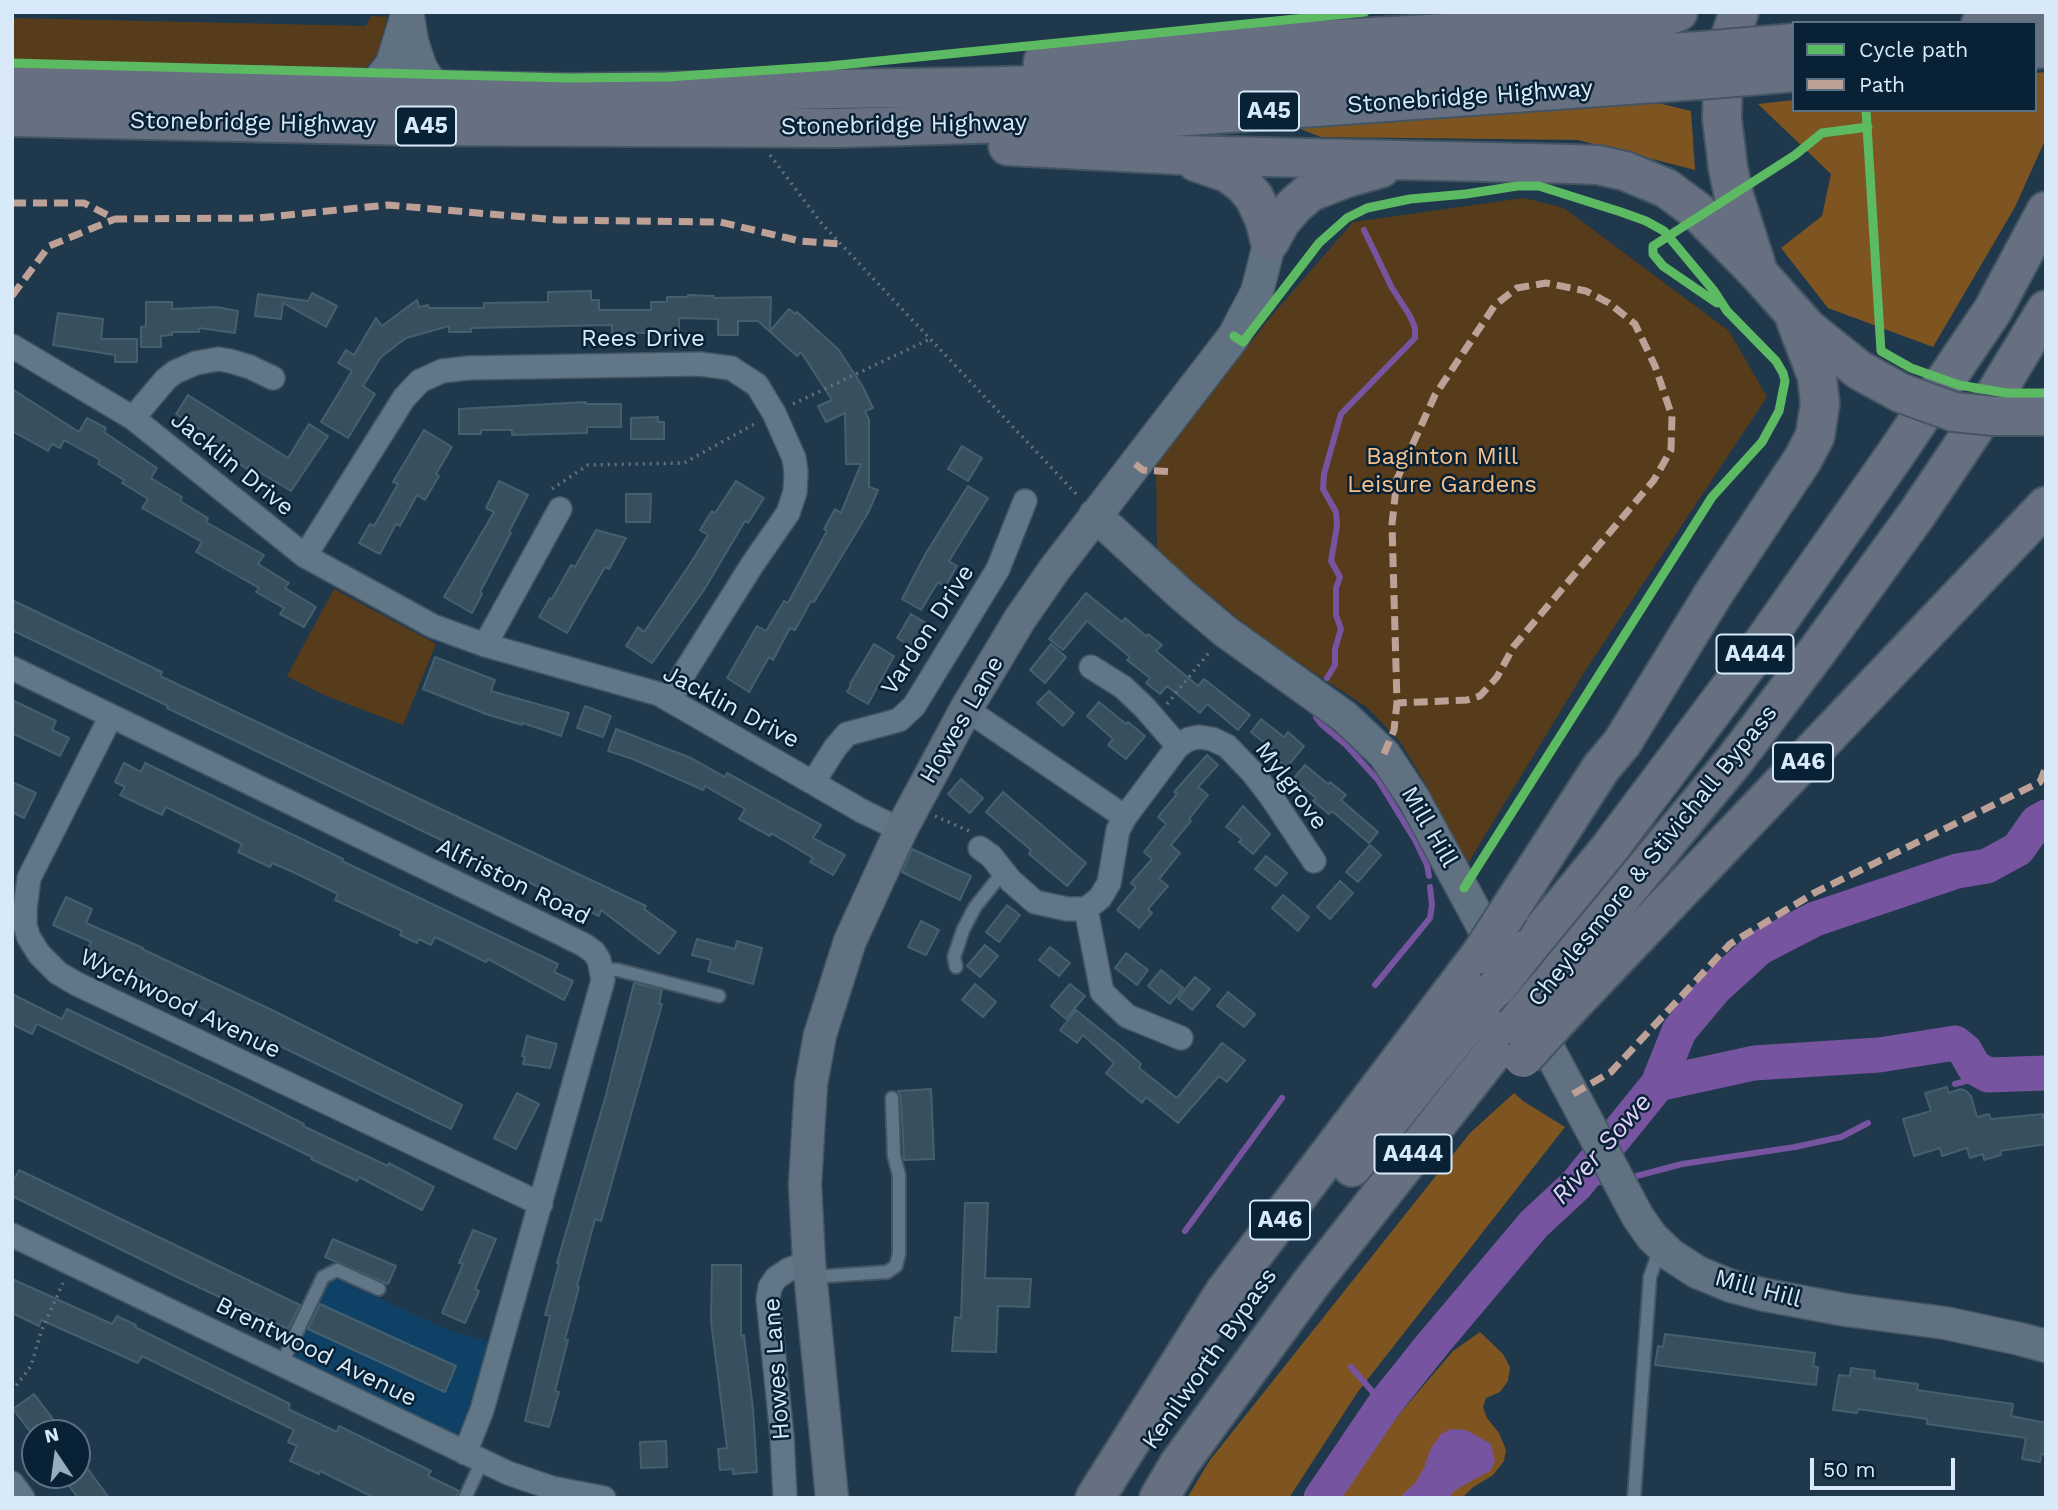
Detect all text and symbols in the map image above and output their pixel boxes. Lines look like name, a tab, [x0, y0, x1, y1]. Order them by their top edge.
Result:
legend	[1792, 21, 2037, 112]
text: Cycle path	[1859, 37, 1968, 62]
text: Path	[1859, 72, 1905, 97]
street label: Stonebridge Highway	[1346, 74, 1594, 120]
road number: A45	[1239, 92, 1299, 130]
street label: Stonebridge Highway	[130, 106, 376, 140]
road number: A45	[396, 106, 456, 146]
street label: Stonebridge Highway	[781, 108, 1027, 142]
street label: Rees Drive	[581, 325, 705, 353]
street label: Jacklin Drive	[165, 406, 299, 522]
park label: Baginton Mill Leisure Gardens	[1347, 443, 1537, 499]
street label: Vardon Drive	[875, 560, 981, 700]
road number: A444	[1716, 634, 1794, 674]
street label: Howes Lane	[914, 651, 1010, 789]
street label: Jacklin Drive	[658, 659, 804, 755]
street label: Cheylesmore & Stivichall Bypass	[1522, 699, 1784, 1013]
street label: Mylgrove	[1248, 736, 1334, 836]
road number: A46	[1773, 742, 1833, 782]
street label: Mill Hill	[1394, 782, 1464, 872]
street label: Alfriston Road	[431, 832, 595, 932]
street label: Wychwood Avenue	[75, 943, 285, 1065]
water label: River Sowe	[1545, 1087, 1659, 1211]
road number: A444	[1374, 1134, 1452, 1174]
road number: A46	[1250, 1200, 1310, 1240]
street label: Kenilworth Bypass	[1137, 1263, 1283, 1455]
street label: Mill Hill	[1712, 1264, 1804, 1314]
street label: Brentwood Avenue	[211, 1291, 421, 1413]
street label: Howes Lane	[758, 1297, 796, 1441]
north arrow	[21, 1419, 91, 1489]
text: N	[42, 1422, 61, 1448]
scale bar	[1813, 1444, 1958, 1488]
text: 50 m	[1823, 1457, 1875, 1482]

